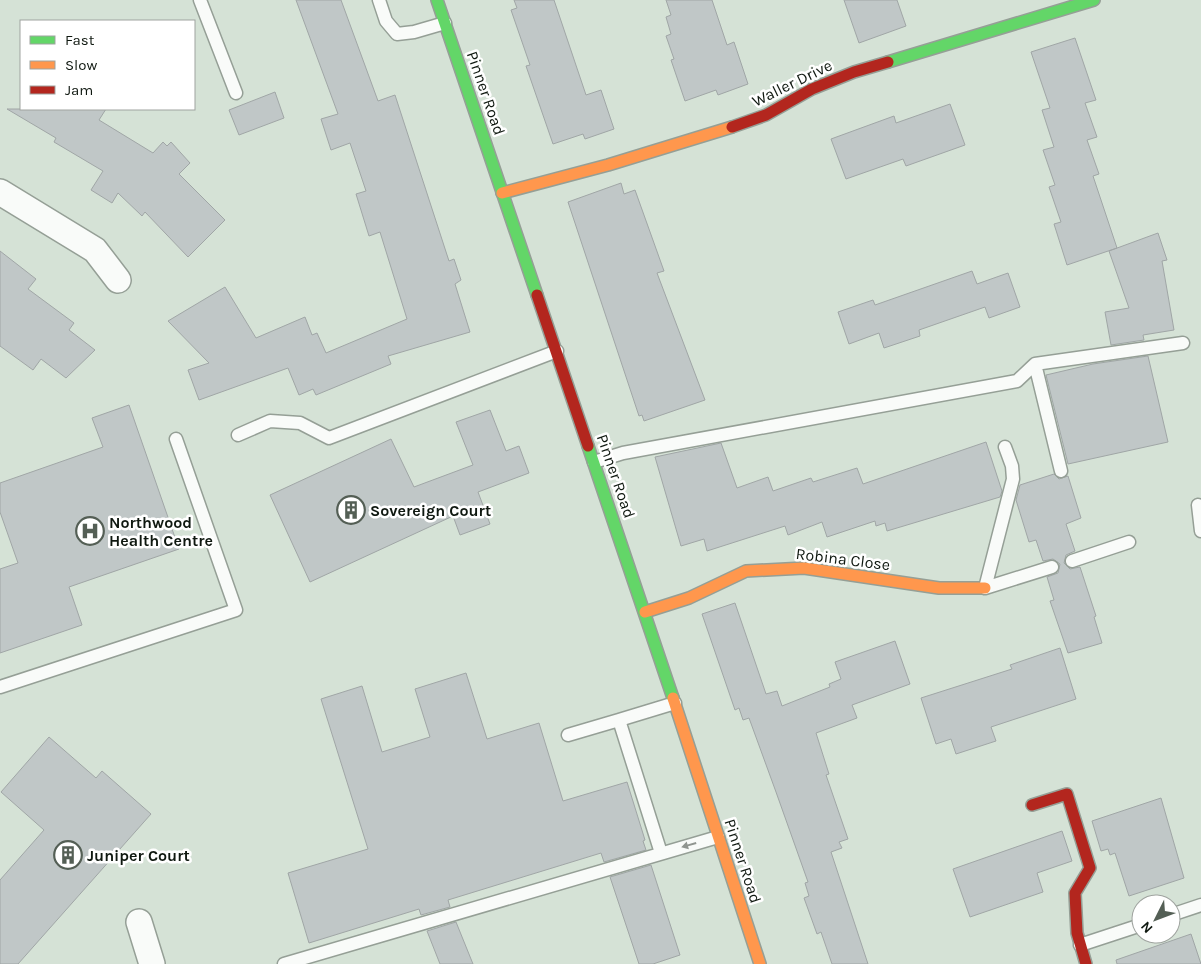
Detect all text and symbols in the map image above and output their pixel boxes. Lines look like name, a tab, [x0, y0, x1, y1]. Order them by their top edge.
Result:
legend	[20, 20, 195, 110]
text: Fast	[65, 31, 95, 49]
street label: Pinner Road	[463, 49, 509, 137]
street label: Waller Drive	[749, 55, 835, 111]
text: Slow	[65, 56, 97, 74]
text: Jam	[65, 81, 93, 99]
street label: Pinner Road	[593, 432, 639, 520]
building icon: Sovereign Court	[336, 495, 366, 525]
place label: Sovereign Court	[370, 501, 491, 520]
place label: Northwood Health Centre	[109, 513, 213, 550]
hospital icon: Northwood Health Centre	[75, 516, 105, 546]
street label: Robina Close	[795, 544, 891, 574]
street label: Pinner Road	[720, 816, 766, 906]
building icon: Juniper Court	[53, 840, 83, 870]
one-way arrow	[682, 841, 697, 849]
place label: Juniper Court	[87, 846, 190, 865]
north arrow	[1131, 894, 1181, 944]
text: N	[1137, 918, 1156, 937]

